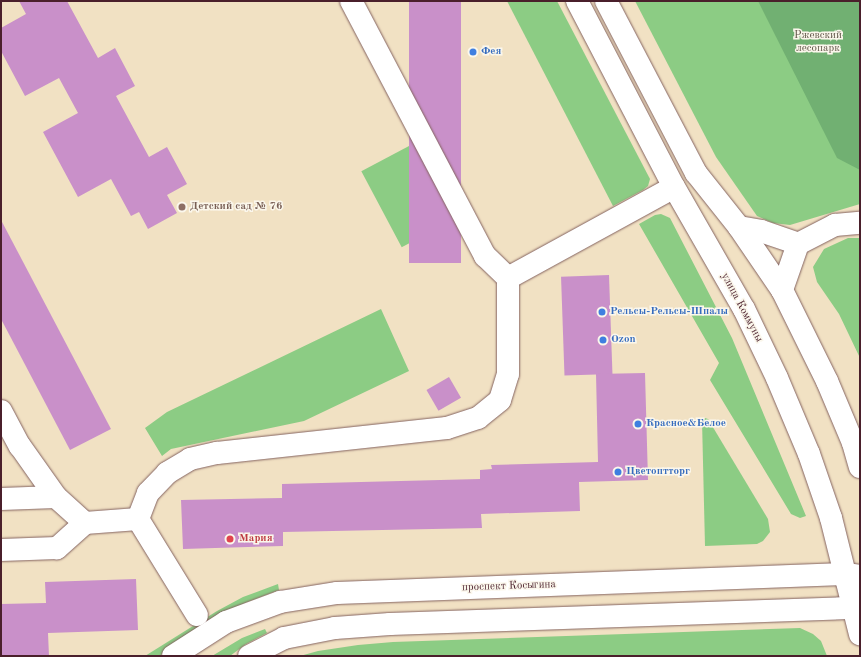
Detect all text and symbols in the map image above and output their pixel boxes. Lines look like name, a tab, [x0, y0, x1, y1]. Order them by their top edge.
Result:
park label: Ржевский лесопарк	[794, 30, 842, 56]
place label: Фея	[481, 45, 501, 59]
marker: Фея	[468, 47, 478, 57]
place label: Детский сад № 76	[190, 200, 282, 214]
marker: Детский сад № 76	[177, 202, 187, 212]
street label: улица Коммуны	[717, 271, 765, 345]
place label: Рельсы-Рельсы-Шпалы	[610, 305, 728, 319]
marker: Рельсы-Рельсы-Шпалы	[597, 307, 607, 317]
place label: Ozon	[611, 333, 636, 347]
marker: Ozon	[598, 335, 608, 345]
place label: Красное&Белое	[646, 417, 726, 431]
marker: Красное&Белое	[633, 419, 643, 429]
place label: Цветоптторг	[626, 465, 690, 479]
marker: Цветоптторг	[613, 467, 623, 477]
place label: Мария	[239, 532, 273, 546]
marker: Мария	[224, 533, 236, 545]
street label: проспект Косыгина	[462, 579, 556, 595]

